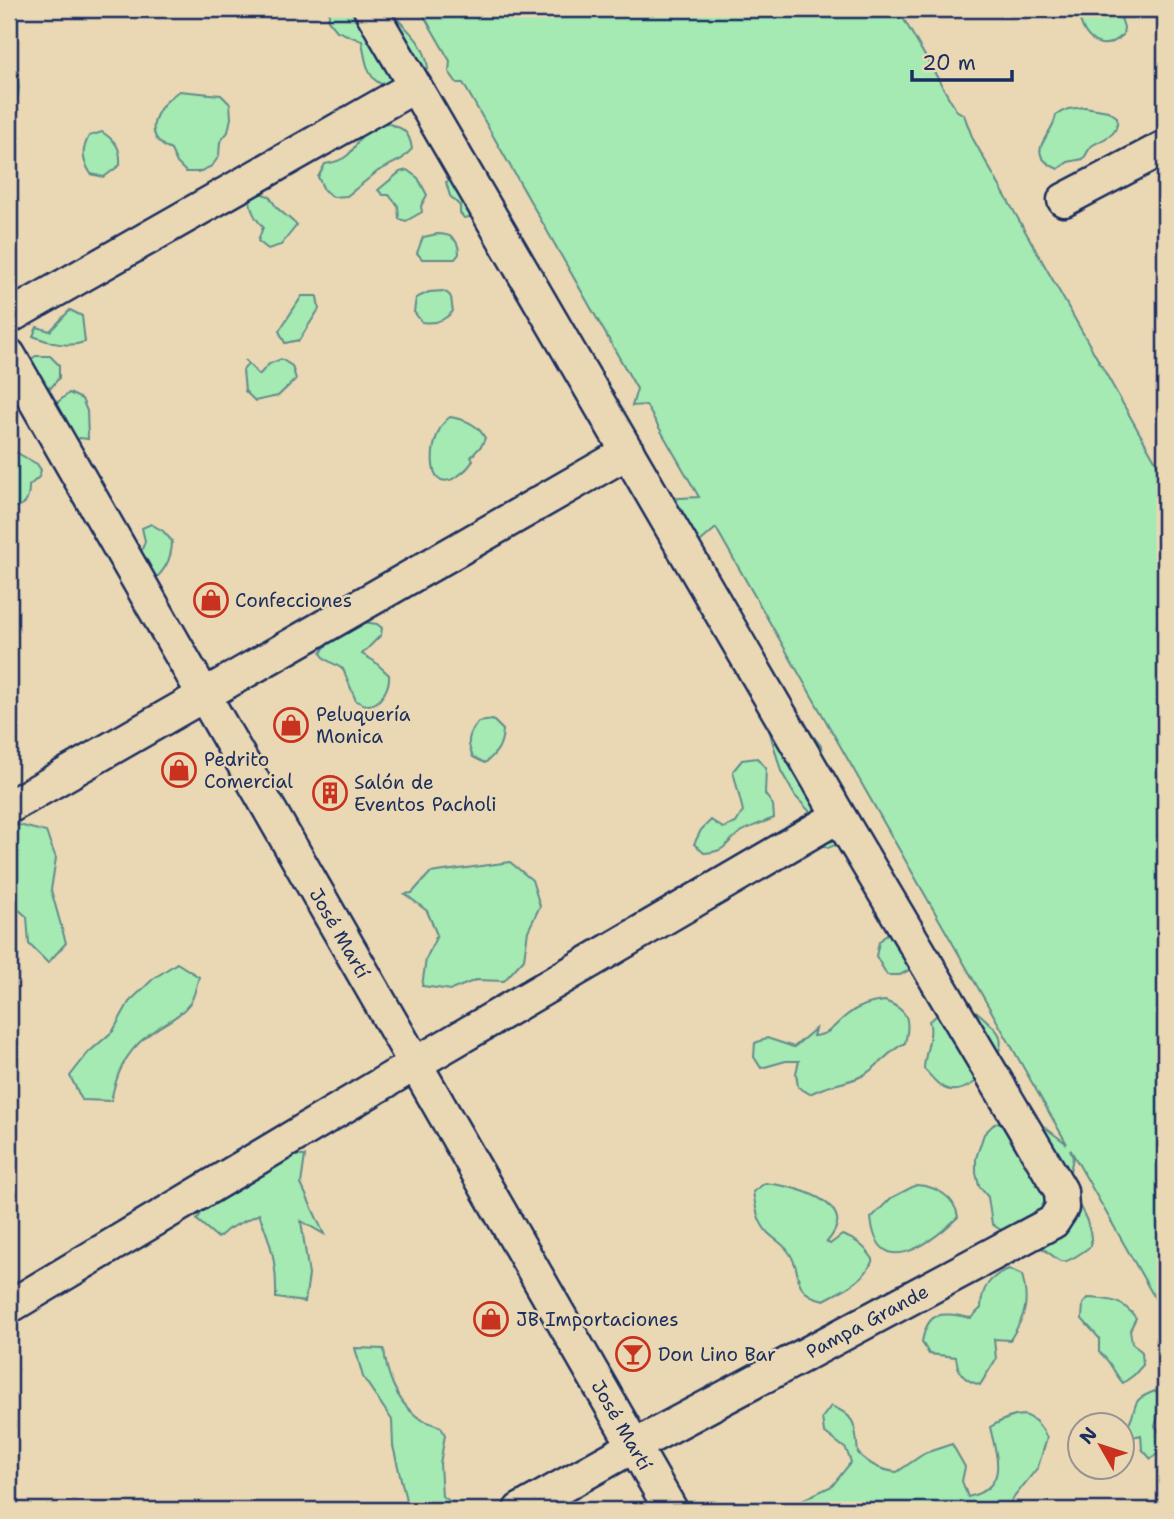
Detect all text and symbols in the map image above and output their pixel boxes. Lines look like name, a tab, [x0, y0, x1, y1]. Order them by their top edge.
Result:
scale bar	[912, 38, 1011, 82]
text: 20 m	[922, 49, 976, 77]
shop icon: Confecciones	[192, 581, 230, 619]
place label: Confecciones	[235, 588, 352, 613]
place label: Peluquería Monica	[316, 702, 411, 749]
shop icon: Peluquería Monica	[272, 706, 310, 744]
place label: Pedrito Comercial	[204, 747, 293, 794]
shop icon: Pedrito Comercial	[160, 751, 198, 789]
place label: Salón de Eventos Pacholi	[354, 770, 497, 817]
building icon: Salón de Eventos Pacholi	[311, 774, 349, 812]
street label: José Martí	[304, 884, 376, 983]
street label: Pampa Grande	[802, 1279, 933, 1364]
shop icon: JB Importaciones	[472, 1300, 510, 1338]
place label: JB Importaciones	[516, 1307, 679, 1332]
bar icon: Don Lino Bar	[614, 1335, 652, 1373]
place label: Don Lino Bar	[658, 1342, 776, 1367]
street label: José Martí	[586, 1376, 658, 1475]
north arrow	[1066, 1410, 1136, 1480]
text: N	[1074, 1422, 1103, 1449]

